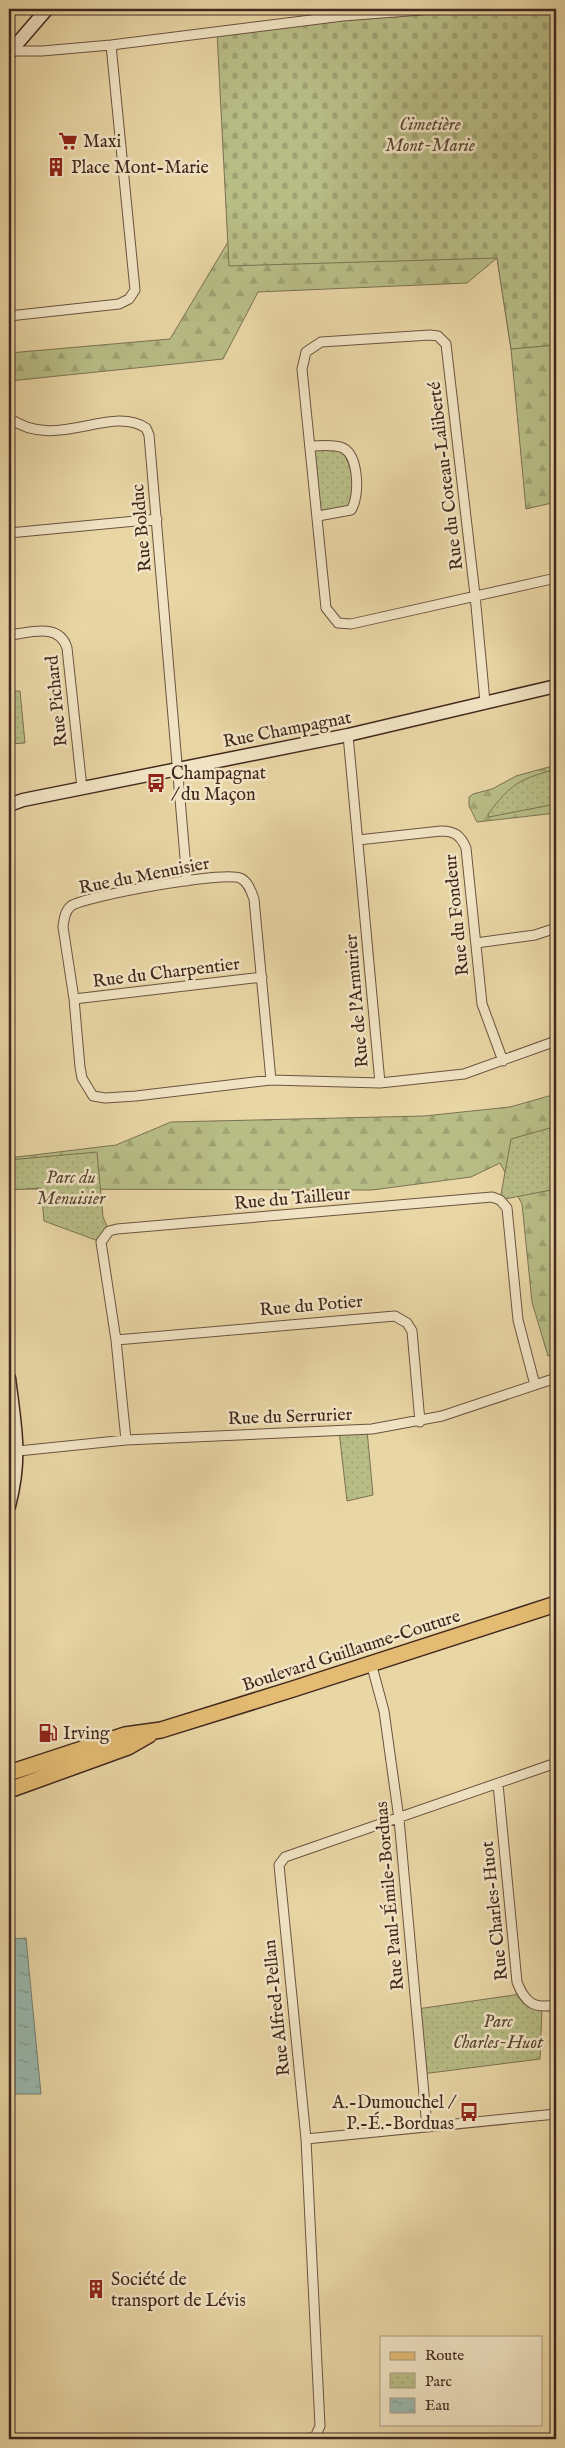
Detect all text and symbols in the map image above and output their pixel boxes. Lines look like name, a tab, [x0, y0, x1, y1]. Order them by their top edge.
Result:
park label: Cimetière Mont-Marie	[385, 114, 475, 158]
supermarket icon: Maxi	[57, 130, 79, 152]
place label: Maxi	[83, 131, 121, 154]
building icon: Place Mont-Marie	[45, 156, 67, 178]
place label: Place Mont-Marie	[71, 157, 209, 180]
street label: Rue du Coteau-Laliberté	[424, 380, 469, 571]
street label: Rue Bolduc	[127, 483, 158, 573]
street label: Rue Pichard	[41, 654, 74, 748]
street label: Rue Champagnat	[221, 707, 353, 754]
place label: Champagnat / du Maçon	[171, 763, 266, 807]
bus stop icon: Champagnat / du Maçon	[145, 772, 167, 794]
street label: Rue du Menuisier	[77, 852, 212, 900]
street label: Rue du Fondeur	[440, 852, 475, 977]
street label: Rue de l'Armurier	[340, 933, 375, 1069]
street label: Rue du Charpentier	[91, 953, 241, 994]
park label: Parc du Menuisier	[37, 1167, 106, 1211]
street label: Rue du Tailleur	[233, 1183, 351, 1216]
street label: Rue du Potier	[259, 1290, 364, 1322]
street label: Rue du Serrurier	[228, 1404, 353, 1431]
street label: Boulevard Guillaume-Couture	[240, 1605, 463, 1698]
fuel station icon: Irving	[37, 1722, 59, 1744]
place label: Irving	[63, 1723, 110, 1746]
street label: Rue Paul-Émile-Borduas	[369, 1800, 410, 1992]
street label: Rue Charles-Huot	[477, 1840, 514, 1982]
street label: Rue Alfred-Pellan	[259, 1938, 296, 2077]
park label: Parc Charles-Huot	[453, 2011, 544, 2055]
place label: A.-Dumouchel / P.-É.-Borduas	[331, 2092, 457, 2136]
bus stop icon: A.-Dumouchel / P.-É.-Borduas	[458, 2101, 480, 2123]
place label: Société de transport de Lévis	[111, 2269, 246, 2313]
building icon: Société de transport de Lévis	[85, 2278, 107, 2300]
legend	[380, 2336, 542, 2426]
text: Route	[425, 2346, 464, 2365]
text: Parc	[425, 2372, 452, 2391]
text: Eau	[425, 2396, 450, 2415]

